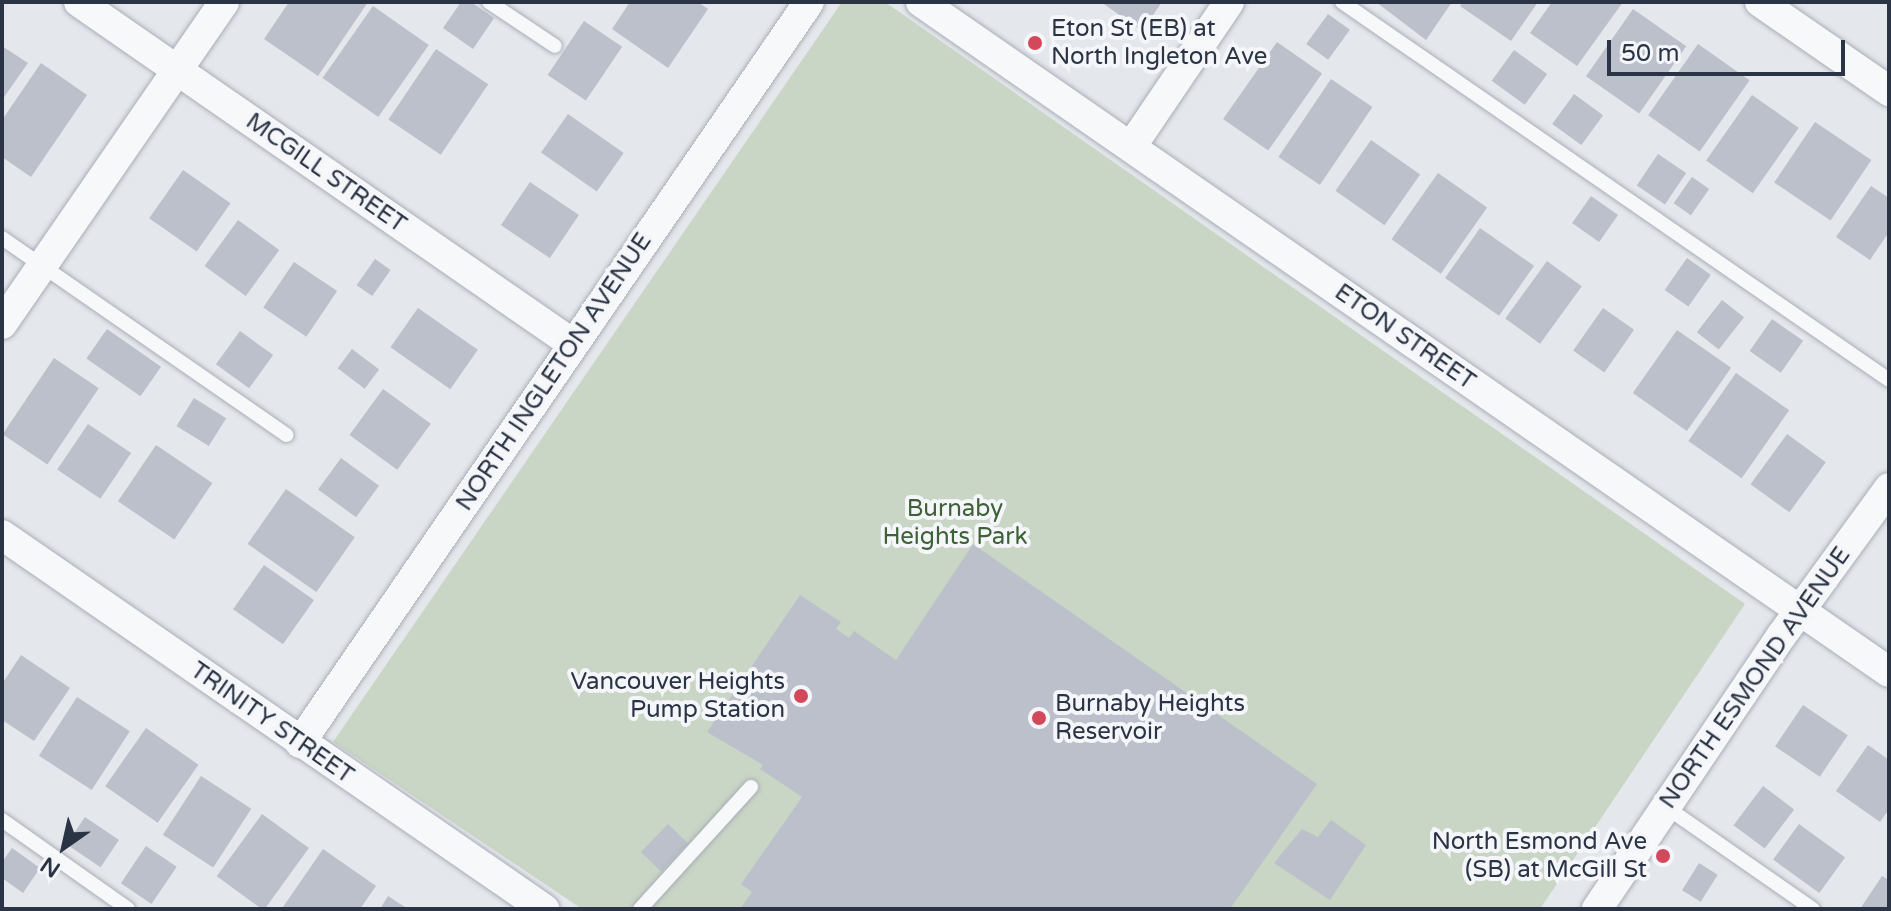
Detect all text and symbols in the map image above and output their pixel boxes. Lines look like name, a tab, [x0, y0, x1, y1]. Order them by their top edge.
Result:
place label: Eton St (EB) at North Ingleton Ave	[1051, 15, 1267, 71]
scale bar	[1611, 24, 1849, 74]
marker: Eton St (EB) at North Ingleton Ave	[1026, 34, 1044, 52]
text: 50 m	[1621, 39, 1679, 68]
street label: MCGILL STREET	[240, 107, 412, 239]
street label: NORTH INGLETON AVENUE	[450, 228, 658, 516]
street label: ETON STREET	[1329, 278, 1481, 396]
park label: Burnaby Heights Park	[882, 495, 1028, 551]
street label: NORTH ESMOND AVENUE	[1654, 542, 1856, 814]
street label: TRINITY STREET	[185, 656, 359, 790]
place label: Vancouver Heights Pump Station	[571, 668, 785, 724]
marker: Vancouver Heights Pump Station	[792, 687, 810, 705]
place label: Burnaby Heights Reservoir	[1055, 690, 1245, 746]
marker: Burnaby Heights Reservoir	[1030, 709, 1048, 727]
north arrow	[24, 807, 104, 887]
place label: North Esmond Ave (SB) at McGill St	[1432, 828, 1647, 884]
marker: North Esmond Ave (SB) at McGill St	[1654, 847, 1672, 865]
text: N	[36, 851, 65, 883]

